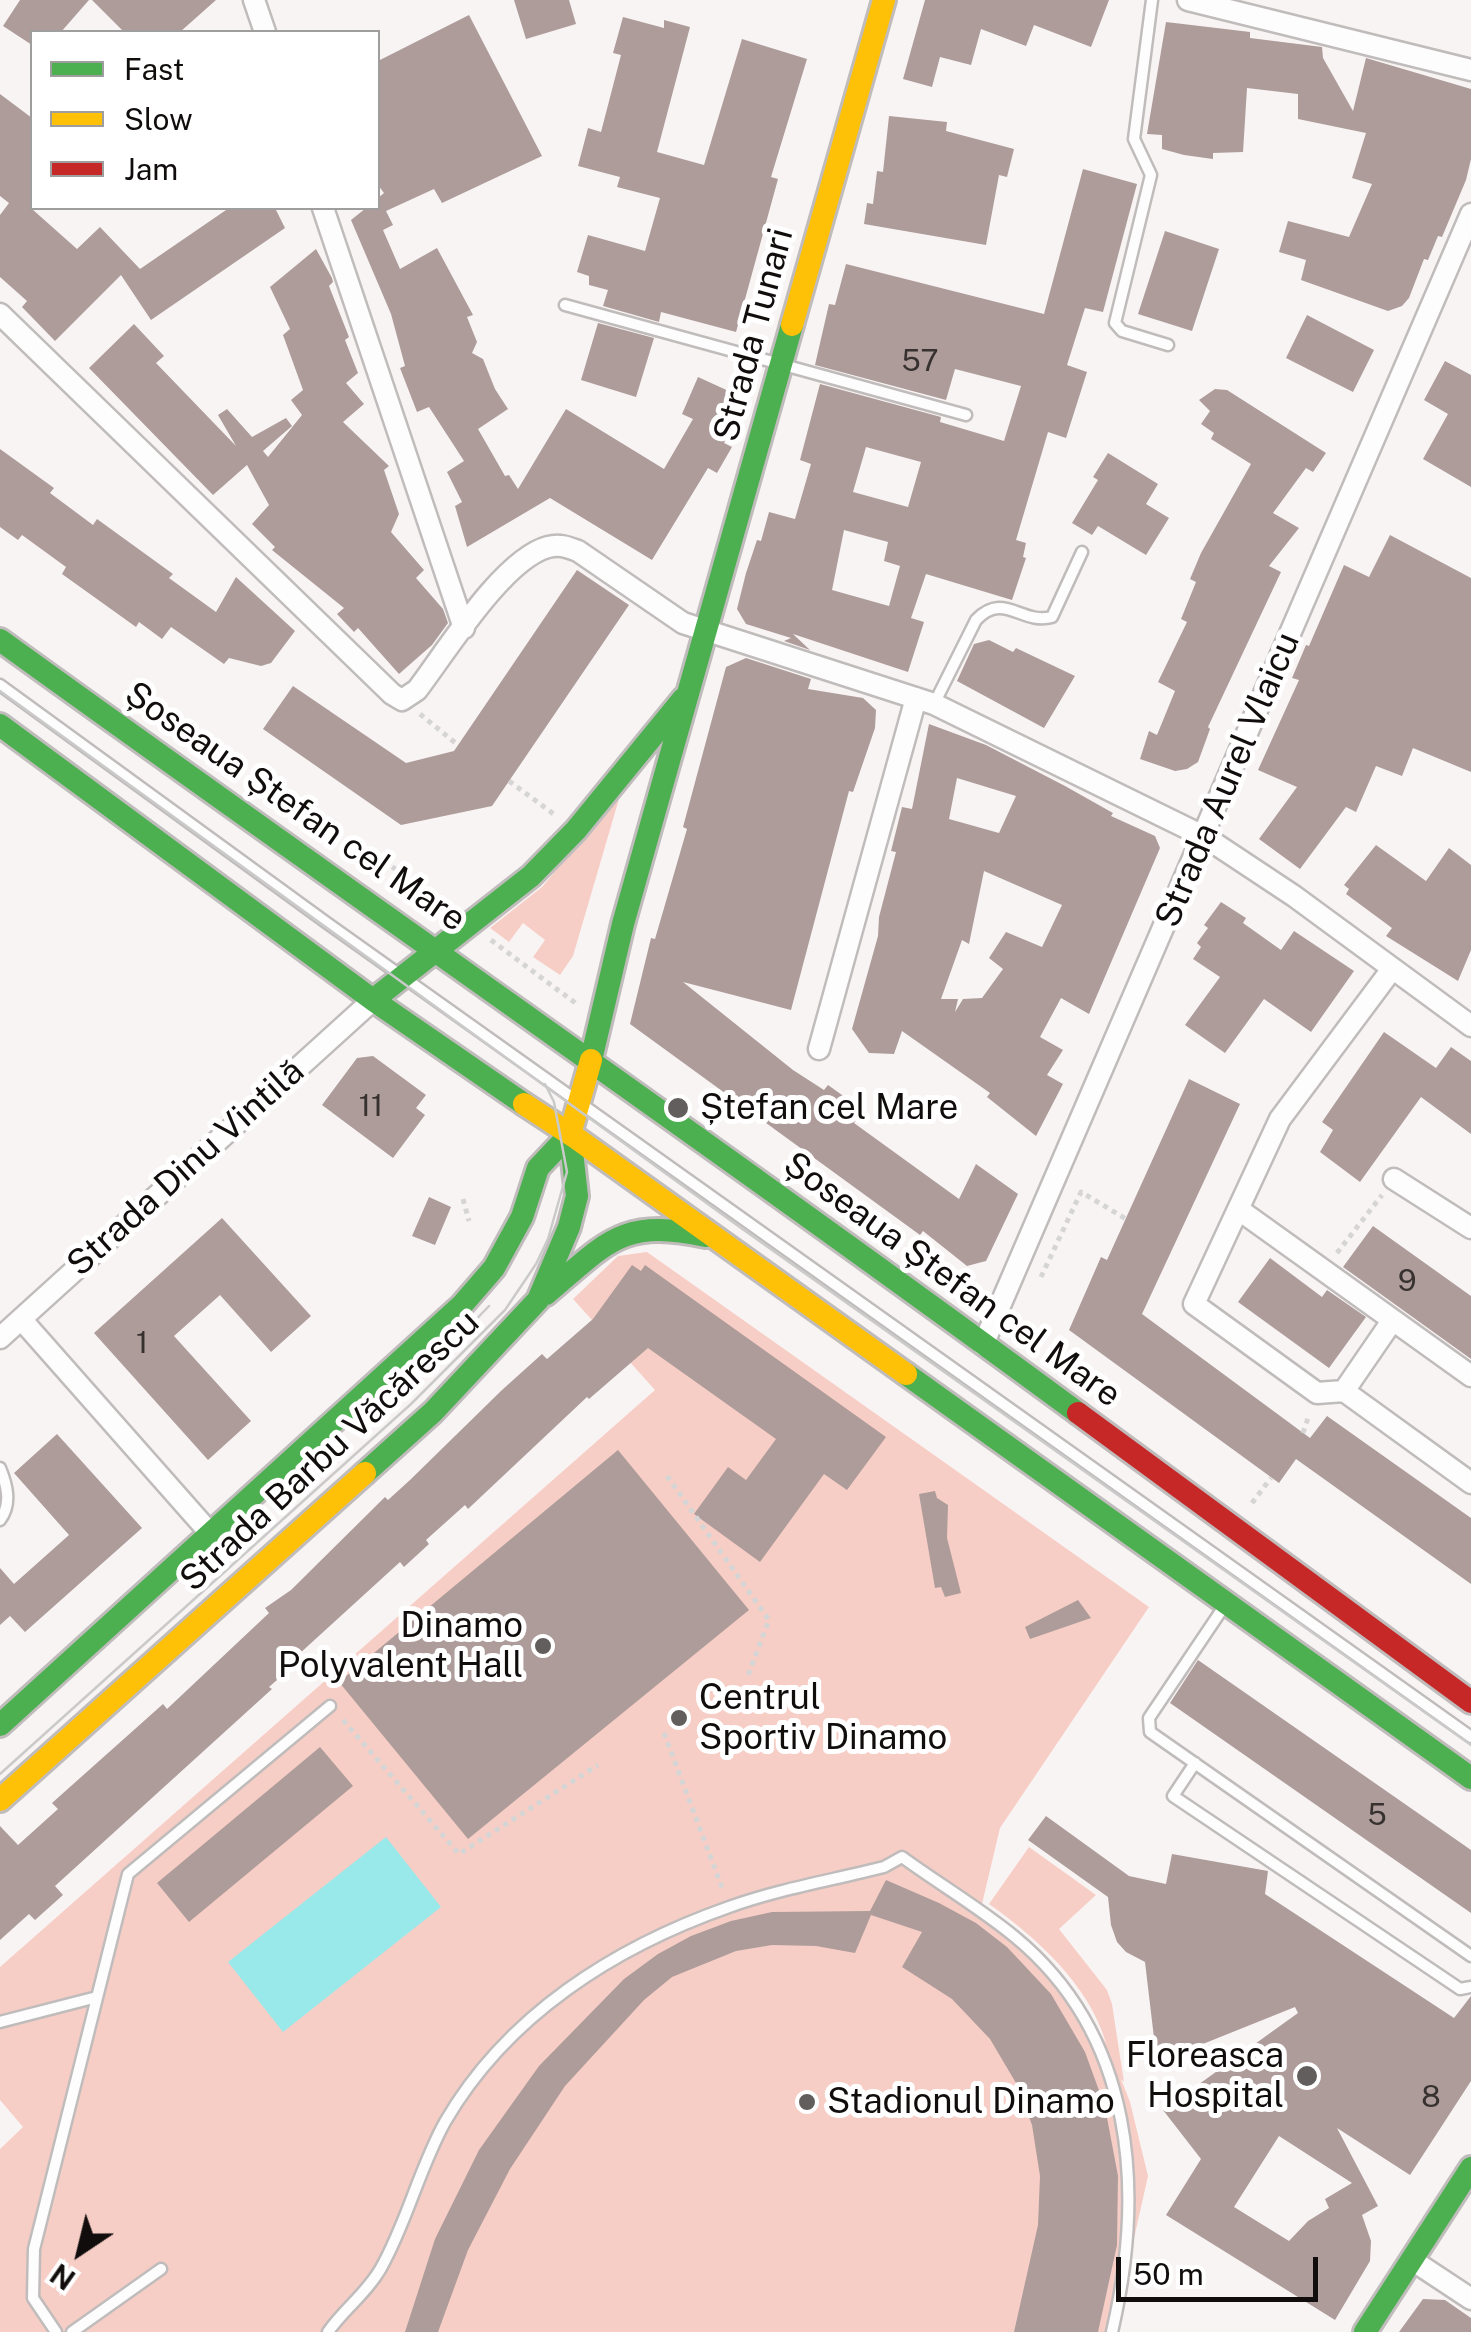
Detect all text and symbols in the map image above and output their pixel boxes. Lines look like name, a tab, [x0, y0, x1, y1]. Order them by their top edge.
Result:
legend	[30, 30, 380, 210]
text: Fast	[124, 51, 184, 87]
text: Slow	[124, 101, 193, 137]
text: Jam	[124, 151, 178, 187]
street label: Strada Tunari	[705, 224, 803, 446]
house number: 57	[901, 344, 939, 380]
street label: Strada Aurel Vlaicu	[1147, 626, 1309, 934]
street label: Șoseaua Ștefan cel Mare	[117, 673, 473, 941]
street label: Strada Dinu Vintilă	[59, 1051, 313, 1285]
place label: Ștefan cel Mare	[700, 1087, 958, 1129]
house number: 11	[359, 1089, 383, 1125]
marker: Ștefan cel Mare	[665, 1095, 691, 1121]
street label: Șoseaua Ștefan cel Mare	[775, 1144, 1129, 1416]
house number: 9	[1398, 1264, 1416, 1300]
street label: Strada Barbu Văcărescu	[172, 1302, 488, 1600]
house number: 1	[136, 1326, 148, 1362]
place label: Dinamo Polyvalent Hall	[278, 1605, 523, 1687]
marker: Dinamo Polyvalent Hall	[532, 1635, 554, 1657]
place label: Centrul Sportiv Dinamo	[699, 1677, 947, 1759]
marker: Centrul Sportiv Dinamo	[668, 1707, 690, 1729]
house number: 5	[1367, 1798, 1387, 1834]
place label: Floreasca Hospital	[1126, 2035, 1284, 2117]
marker: Floreasca Hospital	[1294, 2063, 1320, 2089]
house number: 8	[1421, 2080, 1441, 2116]
place label: Stadionul Dinamo	[827, 2081, 1115, 2123]
marker: Stadionul Dinamo	[796, 2091, 818, 2113]
north arrow	[30, 2202, 130, 2302]
scale bar	[1121, 2237, 1324, 2299]
text: 50 m	[1133, 2256, 1204, 2292]
text: N	[44, 2257, 81, 2297]

